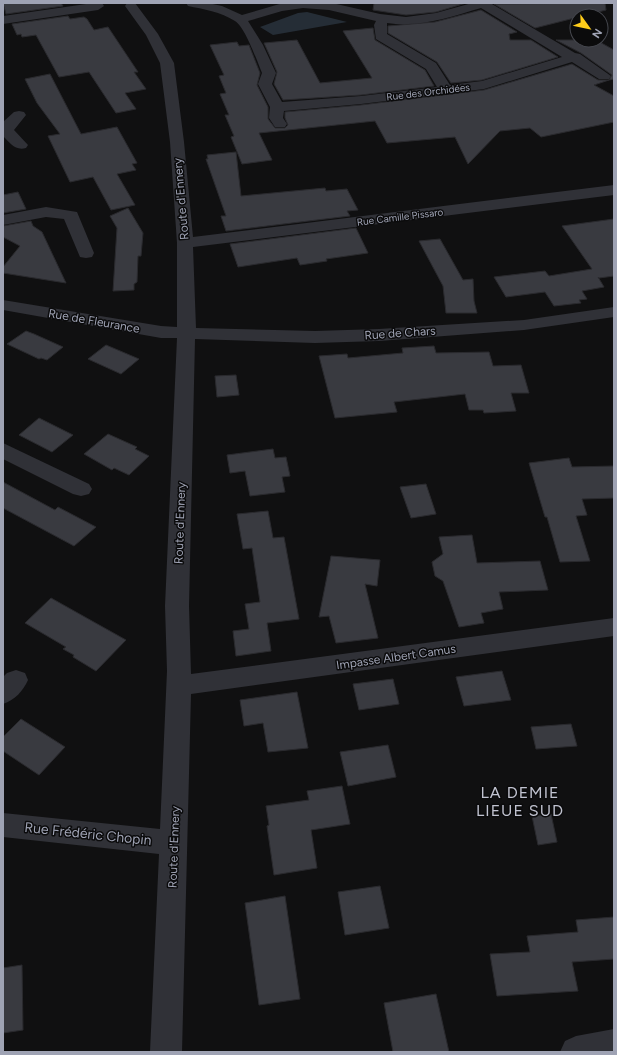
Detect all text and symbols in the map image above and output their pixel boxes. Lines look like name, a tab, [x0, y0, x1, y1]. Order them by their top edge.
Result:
north arrow	[569, 8, 609, 48]
text: N	[589, 26, 605, 40]
street label: Rue des Orchidées	[385, 80, 471, 104]
street label: Route d'Ennery	[170, 157, 192, 240]
street label: Rue Camille Pissaro	[356, 205, 444, 229]
street label: Rue de Fleurance	[47, 306, 141, 336]
street label: Rue de Chars	[364, 323, 437, 342]
street label: Route d'Ennery	[172, 481, 188, 564]
street label: Impasse Albert Camus	[335, 642, 457, 672]
district label: LA DEMIE LIEUE SUD	[476, 783, 564, 820]
street label: Route d'Ennery	[166, 805, 182, 888]
street label: Rue Frédéric Chopin	[24, 819, 153, 849]

